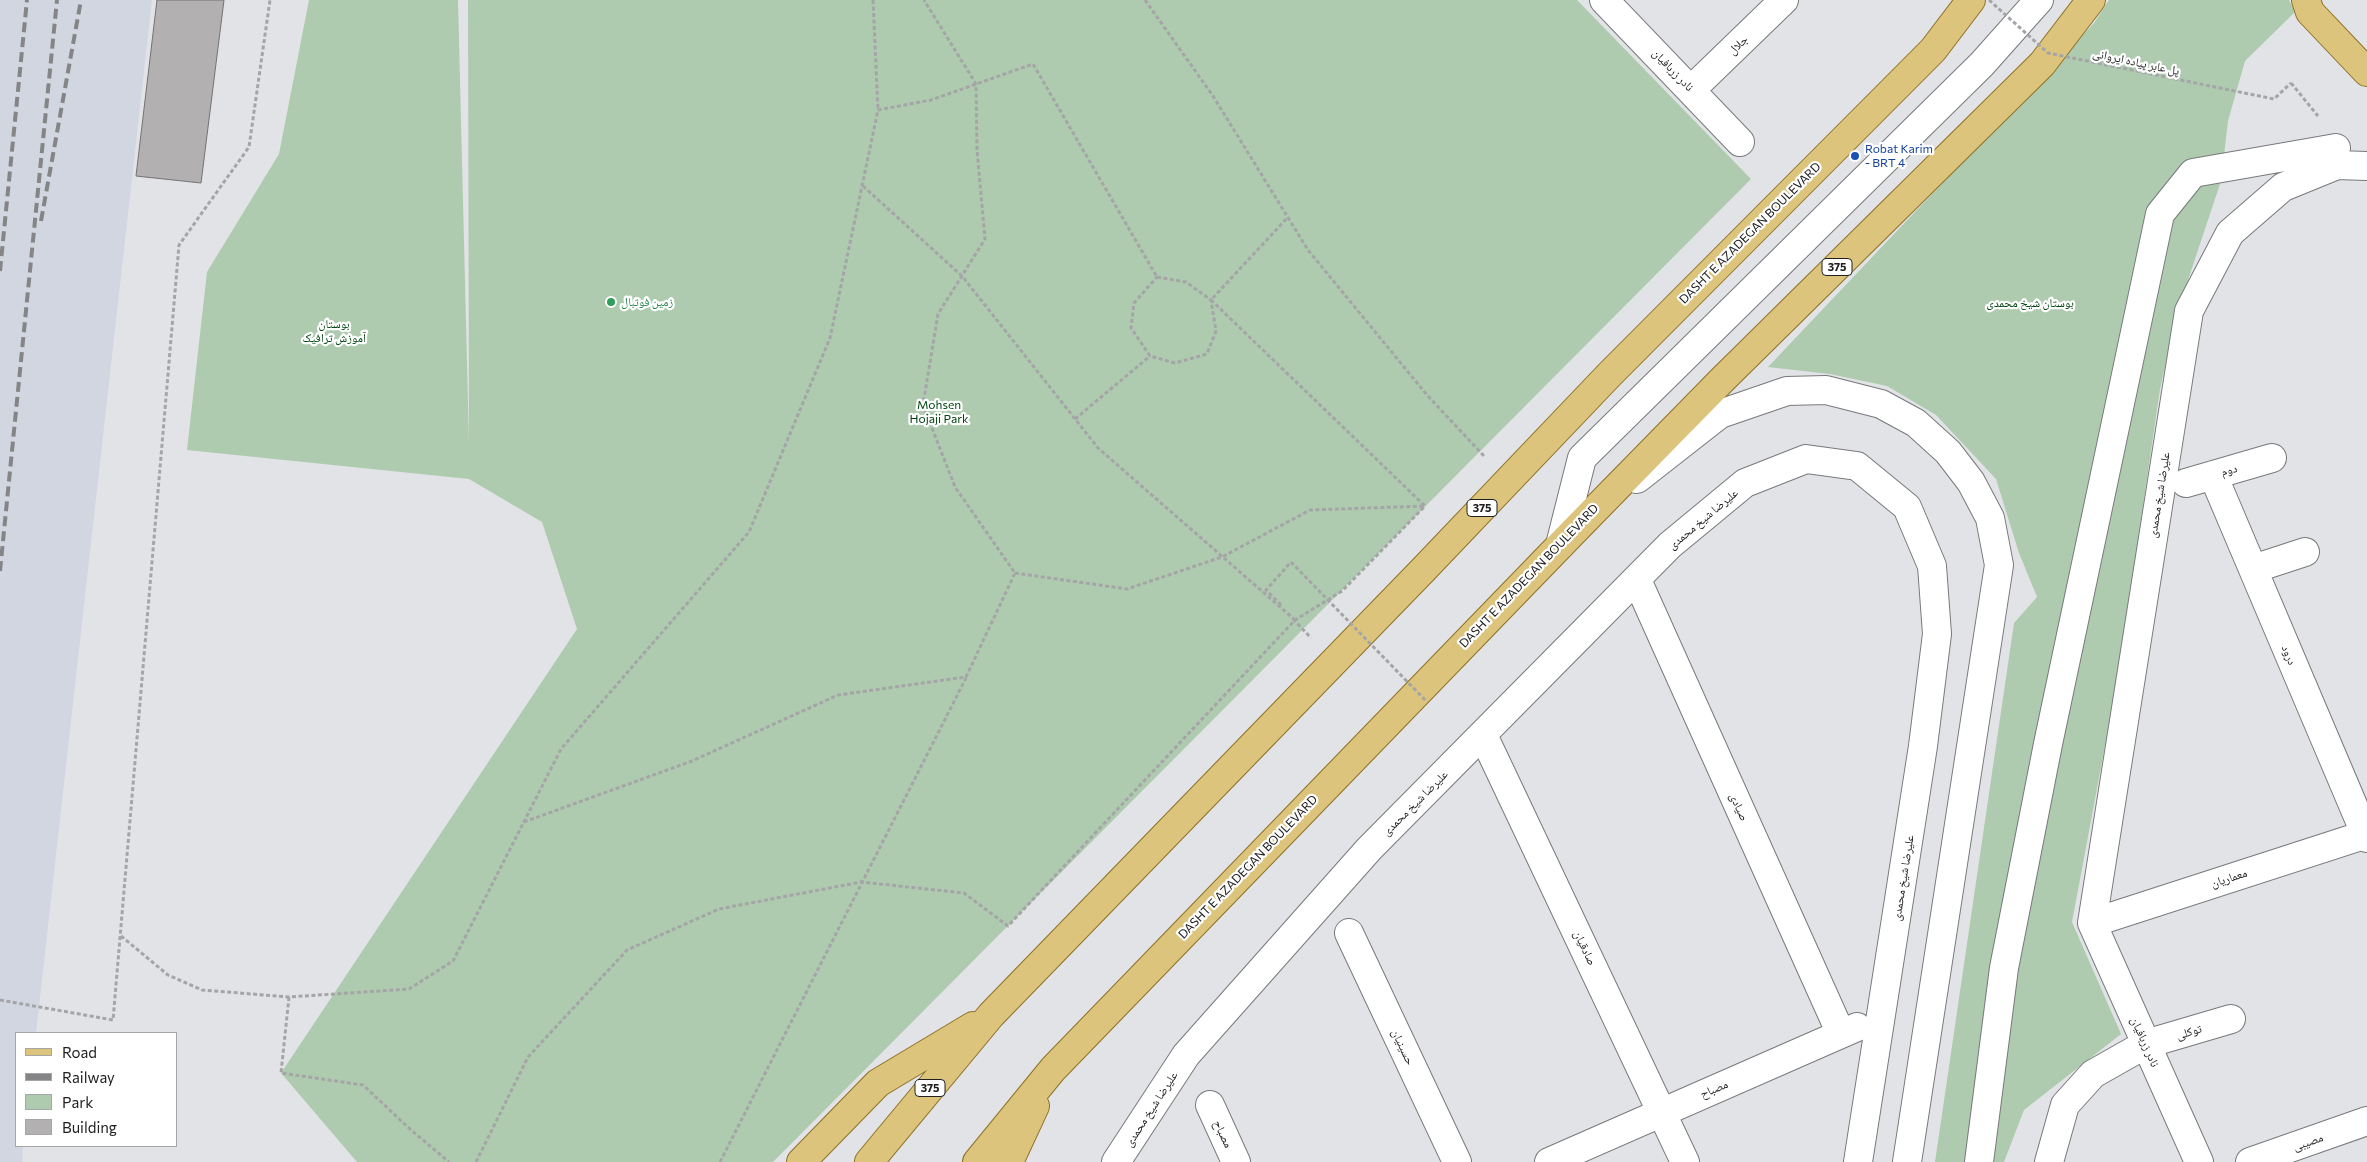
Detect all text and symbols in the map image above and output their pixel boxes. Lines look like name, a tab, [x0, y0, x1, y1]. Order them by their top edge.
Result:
street label: جلال	[1725, 32, 1751, 58]
street label: نادر زربافیان	[1649, 46, 1697, 94]
street label: پل عابر پیاده ایروانی	[2091, 46, 2181, 78]
place label: Robat Karim - BRT 4	[1865, 142, 1933, 170]
marker: Robat Karim - BRT 4	[1849, 150, 1861, 162]
street label: DASHT E AZADEGAN BOULEVARD	[1676, 159, 1824, 307]
road number: 375	[1822, 258, 1852, 276]
place label: زمین فوتبال	[621, 295, 673, 309]
marker: زمین فوتبال	[605, 296, 617, 308]
park label: بوستان شیخ محمدی	[1986, 296, 2074, 310]
park label: بوستان آموزش ترافیک	[302, 317, 366, 345]
park label: Mohsen Hojaji Park	[909, 398, 969, 426]
street label: علیرضا شیخ محمدی	[2145, 451, 2173, 539]
street label: دوم	[2219, 461, 2239, 479]
street label: علیرضا شیخ محمدی	[1665, 486, 1741, 552]
road number: 375	[1467, 499, 1497, 516]
street label: DASHT E AZADEGAN BOULEVARD	[1456, 501, 1602, 651]
street label: درود	[2278, 643, 2300, 667]
street label: علیرضا شیخ محمدی	[1379, 767, 1451, 839]
street label: صیادی	[1726, 791, 1752, 823]
street label: DASHT E AZADEGAN BOULEVARD	[1175, 792, 1321, 942]
street label: علیرضا شیخ محمدی	[1889, 834, 1917, 922]
street label: معماریان	[2209, 865, 2249, 891]
street label: صادقیان	[1571, 928, 1599, 968]
street label: نادر زربافیان	[2128, 1015, 2162, 1069]
street label: توکلی	[2175, 1021, 2203, 1043]
street label: حسینیان	[1388, 1027, 1418, 1067]
legend	[15, 1032, 178, 1147]
text: Road	[62, 1043, 97, 1061]
text: Railway	[62, 1068, 115, 1086]
street label: علیرضا شیخ محمدی	[1121, 1069, 1181, 1149]
street label: مصباح	[1698, 1077, 1730, 1101]
road number: 375	[915, 1080, 945, 1096]
text: Park	[62, 1093, 93, 1111]
text: Building	[62, 1118, 117, 1136]
street label: مصباح	[1210, 1118, 1236, 1150]
street label: مصیبی	[2291, 1130, 2325, 1154]

